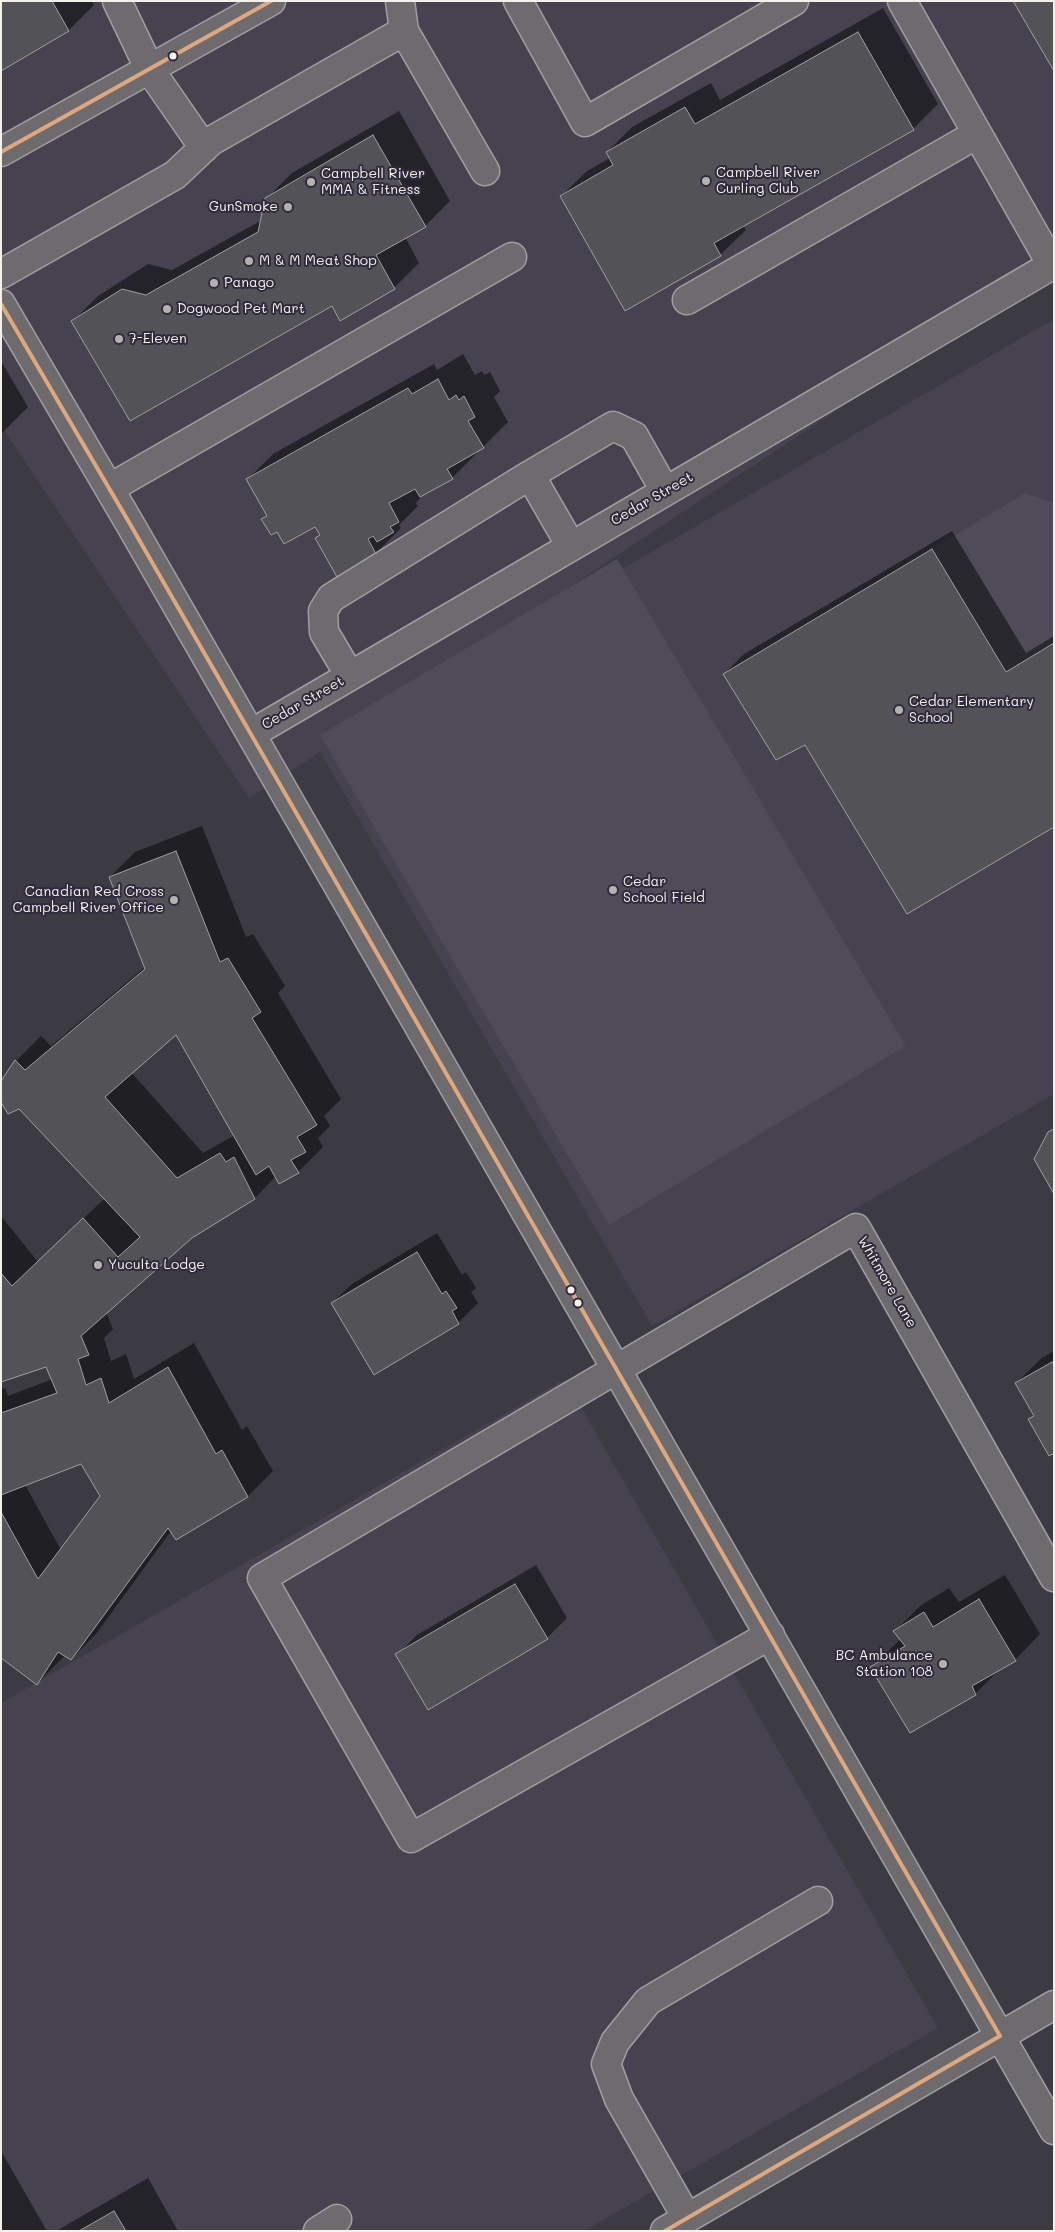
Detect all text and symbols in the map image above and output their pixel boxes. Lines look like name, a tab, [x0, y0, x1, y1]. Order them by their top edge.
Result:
unlabelled marker	[168, 51, 178, 61]
place label: Campbell River Curling Club	[716, 165, 820, 198]
place label: Campbell River MMA & Fitness	[321, 166, 425, 198]
marker: Campbell River Curling Club	[700, 175, 712, 187]
marker: Campbell River MMA & Fitness	[305, 176, 317, 188]
place label: GunSmoke	[209, 199, 278, 215]
marker: GunSmoke	[282, 201, 294, 213]
place label: M & M Meat Shop	[259, 253, 377, 269]
marker: M & M Meat Shop	[243, 255, 255, 267]
place label: Panago	[224, 275, 274, 291]
marker: Panago	[208, 277, 220, 289]
place label: Dogwood Pet Mart	[177, 301, 305, 317]
marker: Dogwood Pet Mart	[161, 303, 173, 315]
place label: 7-Eleven	[129, 331, 187, 347]
marker: 7-Eleven	[113, 333, 125, 345]
street label: Cedar Street	[608, 469, 696, 529]
street label: Cedar Street	[259, 673, 347, 733]
place label: Cedar Elementary School	[909, 694, 1034, 726]
marker: Cedar Elementary School	[893, 704, 905, 716]
place label: Cedar School Field	[623, 874, 705, 906]
place label: Canadian Red Cross Campbell River Office	[12, 884, 164, 916]
marker: Cedar School Field	[607, 884, 619, 896]
marker: Canadian Red Cross Campbell River Office	[168, 894, 180, 906]
street label: Whitmore Lane	[854, 1233, 920, 1331]
place label: Yuculta Lodge	[108, 1257, 205, 1273]
marker: Yuculta Lodge	[92, 1259, 104, 1271]
unlabelled marker	[566, 1285, 576, 1295]
unlabelled marker	[573, 1298, 583, 1308]
place label: BC Ambulance Station 108	[836, 1648, 933, 1680]
marker: BC Ambulance Station 108	[937, 1658, 949, 1670]

